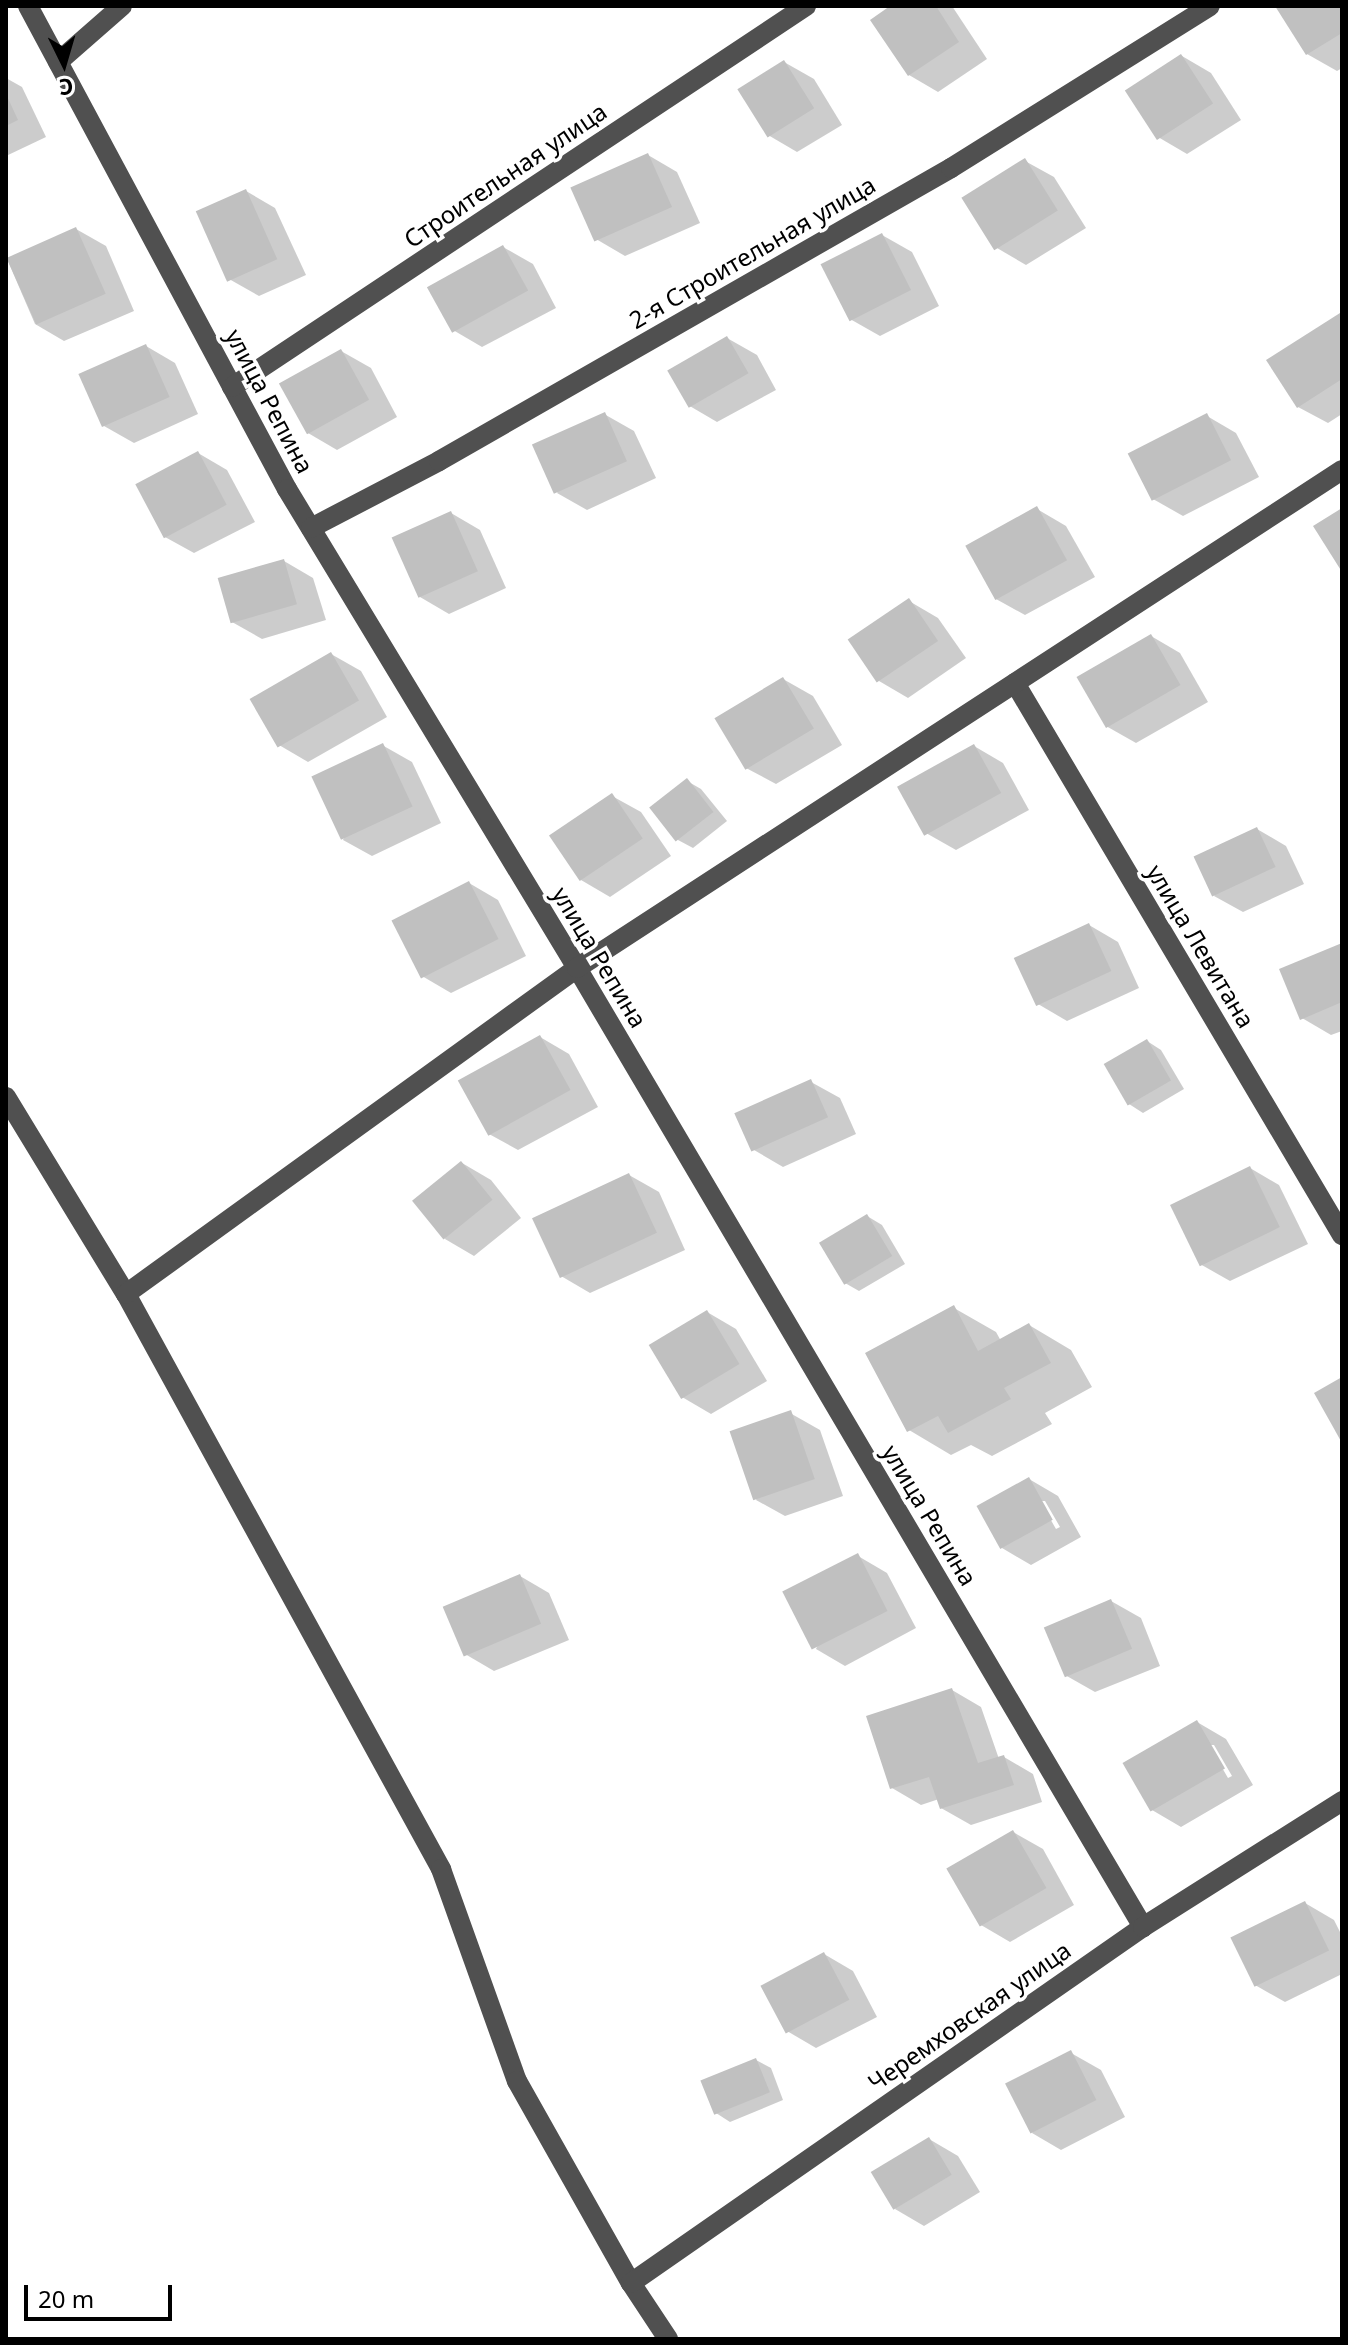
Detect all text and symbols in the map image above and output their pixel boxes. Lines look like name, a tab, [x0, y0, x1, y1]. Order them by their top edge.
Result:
north arrow	[24, 24, 104, 104]
text: С	[58, 72, 74, 103]
street label: Строительная улица	[398, 97, 612, 253]
street label: 2-я Строительная улица	[624, 170, 880, 334]
street label: улица Репина	[220, 324, 320, 478]
street label: улица Левитана	[1141, 859, 1261, 1033]
street label: улица Репина	[547, 881, 653, 1033]
street label: улица Репина	[877, 1439, 983, 1591]
street label: Черемховская улица	[862, 1935, 1076, 2097]
scale bar	[28, 2269, 176, 2319]
text: 20 m	[38, 2282, 94, 2315]

